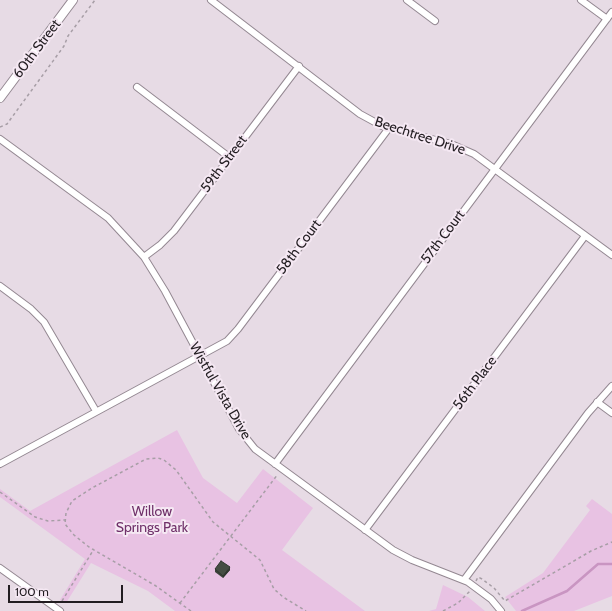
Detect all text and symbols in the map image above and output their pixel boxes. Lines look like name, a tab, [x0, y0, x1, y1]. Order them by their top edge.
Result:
street label: 60th Street	[9, 16, 65, 82]
street label: Beechtree Drive	[373, 113, 467, 159]
street label: 59th Street	[197, 132, 251, 196]
street label: 57th Court	[417, 207, 469, 267]
street label: 58th Court	[273, 216, 325, 278]
street label: Wistful Vista Drive	[185, 340, 255, 442]
street label: 56th Place	[450, 353, 500, 413]
park label: Willow Springs Park	[116, 504, 188, 536]
scale bar	[10, 577, 125, 603]
text: 100 m	[15, 584, 49, 599]

